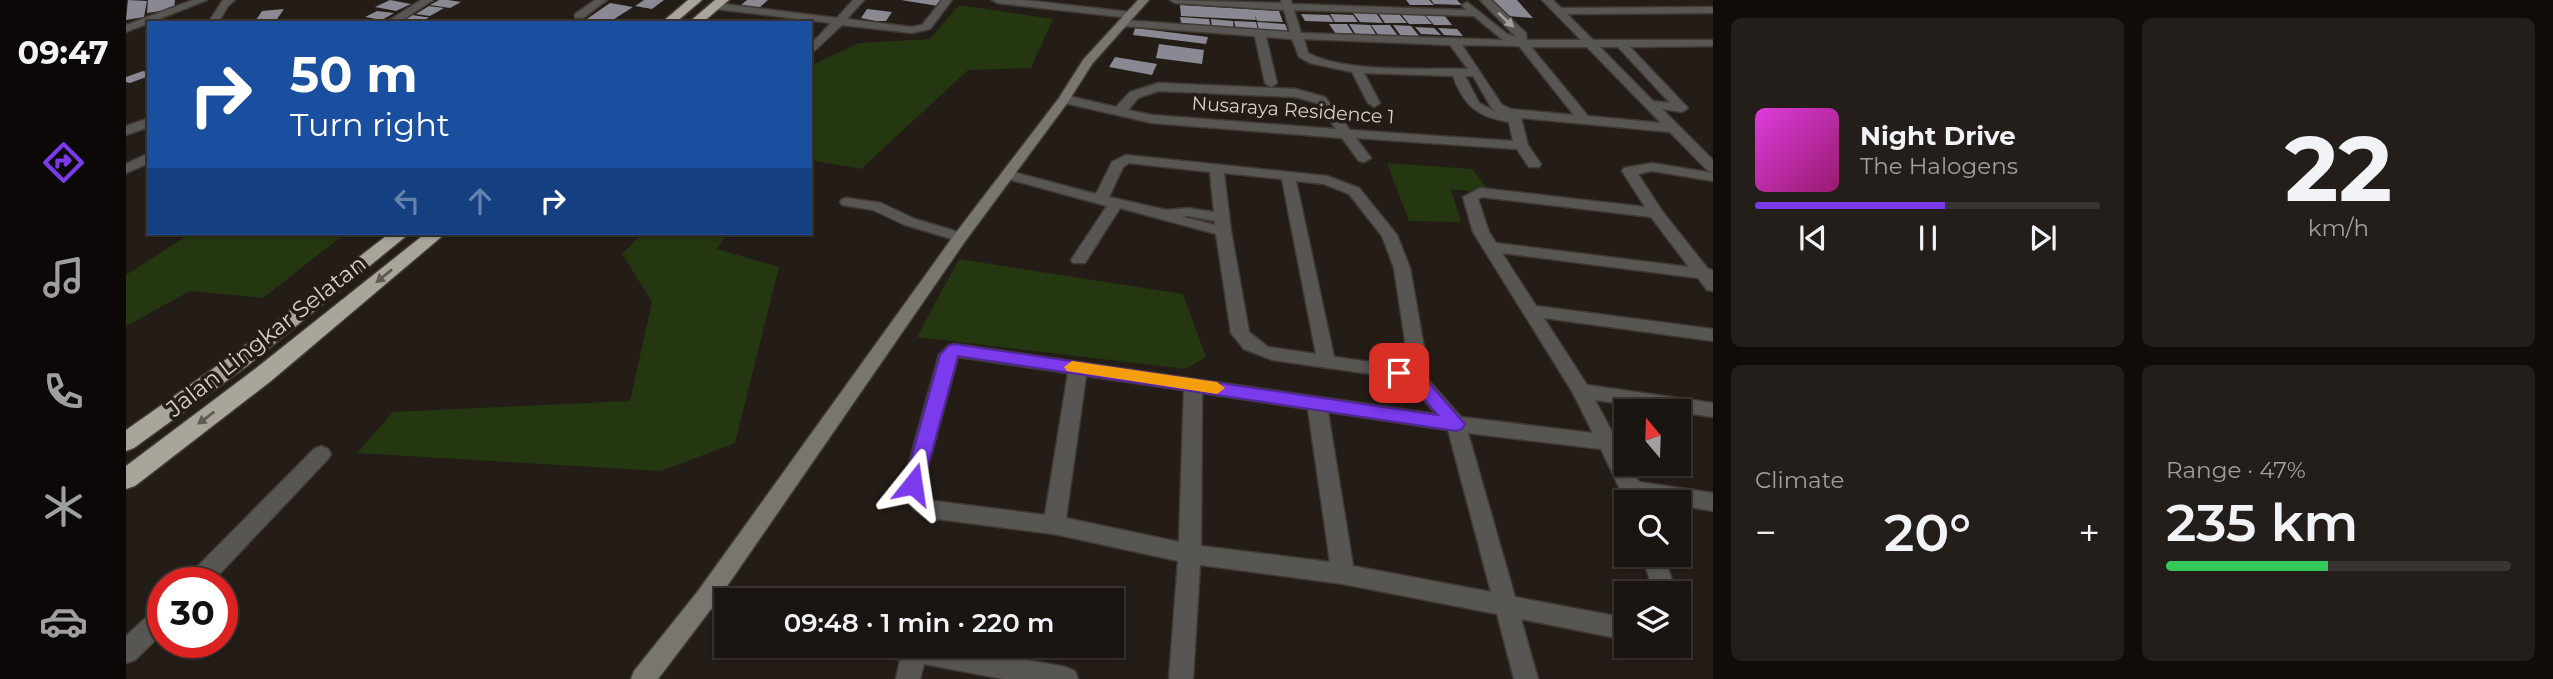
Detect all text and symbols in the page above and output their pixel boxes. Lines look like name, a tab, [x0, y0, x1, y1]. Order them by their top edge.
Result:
one-way arrow	[1497, 11, 1514, 27]
text: 09:47	[17, 33, 109, 72]
text: 50 m	[290, 45, 418, 104]
icon: right	[175, 49, 266, 140]
street label: Nusaraya Residence 1	[1191, 91, 1395, 129]
text: Turn right	[290, 105, 450, 144]
text: 22	[2285, 113, 2392, 224]
text: Night Drive	[1860, 120, 2016, 152]
icon: directions	[39, 138, 88, 187]
text: The Halogens	[1860, 152, 2018, 180]
icon: left	[388, 182, 426, 220]
icon: ahead	[461, 182, 499, 220]
icon: right	[534, 182, 572, 220]
text: km/h	[2308, 214, 2369, 242]
icon: previous	[1794, 219, 1832, 257]
icon: pause	[1909, 219, 1947, 257]
icon: next	[2024, 219, 2062, 257]
street label: Jalan Lingkar Selatan	[160, 249, 371, 423]
icon: music	[39, 253, 88, 302]
one-way arrow	[376, 268, 393, 283]
pin	[1369, 343, 1429, 403]
icon: arrive	[1380, 354, 1418, 392]
icon: phone	[39, 367, 88, 416]
north arrow	[1614, 399, 1690, 476]
map controls	[1614, 399, 1691, 658]
one-way arrow	[198, 410, 216, 425]
position arrow	[876, 447, 950, 521]
text: Range · 47%	[2166, 456, 2306, 484]
text: Climate	[1755, 466, 1844, 494]
icon: climate	[39, 482, 88, 531]
button: search	[1614, 490, 1691, 567]
text: 235 km	[2166, 491, 2358, 554]
text: 20°	[1884, 501, 1971, 564]
text: −	[1755, 509, 1777, 556]
text: +	[2078, 509, 2100, 556]
speed limit sign: 30	[147, 567, 238, 658]
button: layers	[1614, 581, 1691, 658]
icon: car	[39, 597, 88, 646]
text: 09:48 · 1 min · 220 m	[784, 607, 1054, 639]

